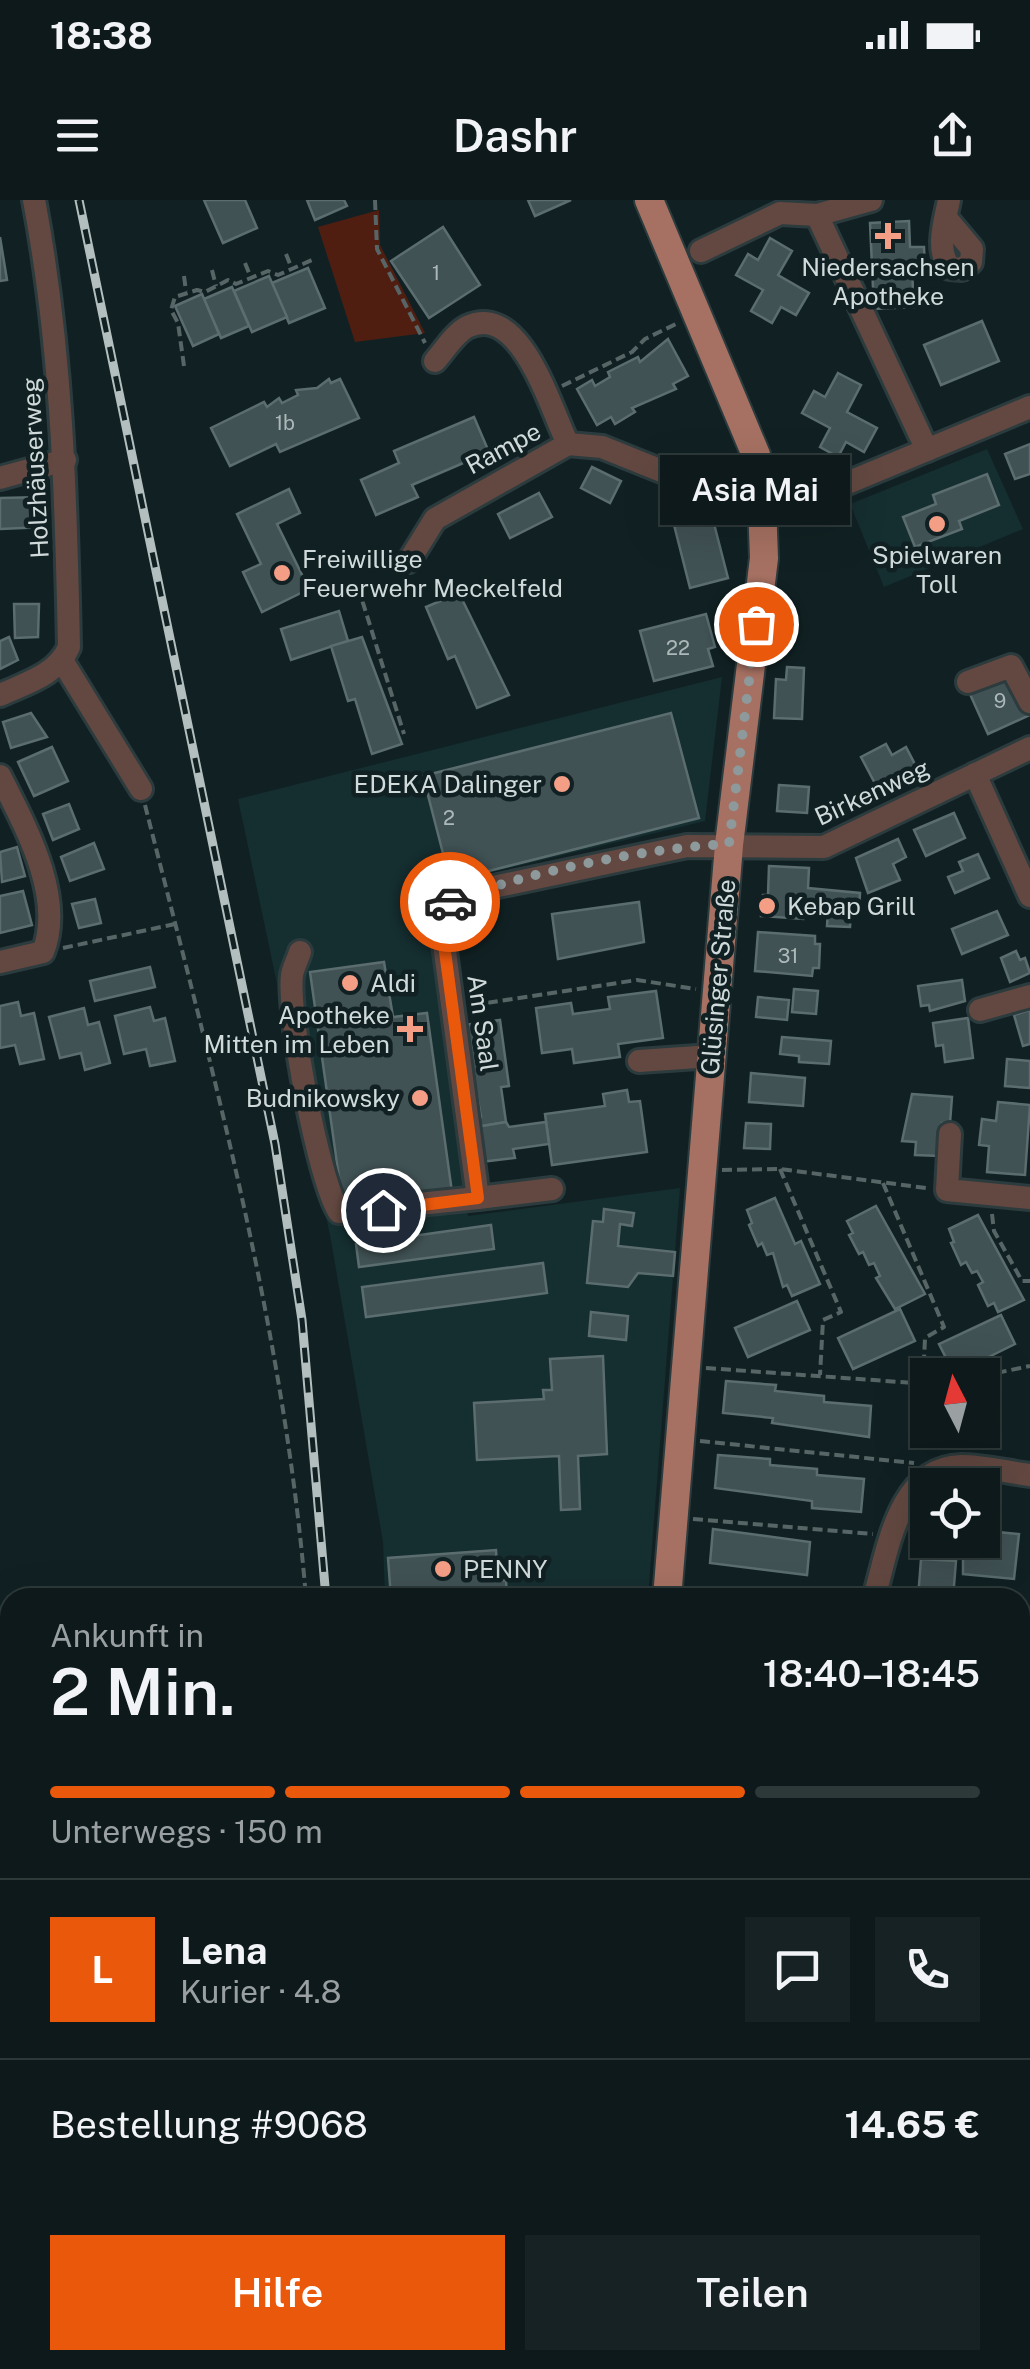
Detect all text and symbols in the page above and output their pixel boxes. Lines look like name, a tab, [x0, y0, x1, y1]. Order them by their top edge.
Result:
text: 18:38	[50, 13, 153, 58]
icon: menu	[50, 108, 105, 163]
icon: share	[925, 108, 980, 163]
text: Dashr	[453, 109, 577, 162]
marker: Niedersachsen Apotheke	[877, 225, 899, 247]
place label: Niedersachsen Apotheke	[801, 252, 975, 311]
house number: 1	[432, 261, 440, 285]
street label: Holzhäuserweg	[15, 377, 55, 559]
house number: 1b	[275, 411, 295, 435]
street label: Rampe	[460, 416, 546, 480]
callout: Asia Mai	[661, 454, 851, 524]
text: Asia Mai	[691, 471, 819, 508]
marker: Spielwaren Toll	[926, 513, 948, 535]
place label: Spielwaren Toll	[872, 540, 1002, 599]
place label: Freiwillige Feuerwehr Meckelfeld	[302, 544, 563, 603]
marker: Freiwillige Feuerwehr Meckelfeld	[271, 562, 293, 584]
pin	[714, 582, 799, 667]
icon: bag	[729, 597, 784, 652]
house number: 22	[666, 636, 690, 660]
house number: 9	[994, 689, 1006, 713]
street label: Birkenweg	[810, 752, 934, 832]
place label: EDEKA Dalinger	[354, 769, 542, 799]
marker: EDEKA Dalinger	[551, 773, 573, 795]
house number: 2	[443, 806, 455, 830]
courier	[400, 852, 500, 952]
icon: car	[423, 875, 478, 930]
street label: Glüsinger Straße	[694, 878, 742, 1076]
place label: Kebap Grill	[787, 891, 916, 921]
marker: Kebap Grill	[756, 895, 778, 917]
house number: 31	[778, 944, 798, 968]
place label: Aldi	[370, 968, 416, 998]
marker: Aldi	[339, 972, 361, 994]
street label: Am Saal	[461, 973, 505, 1073]
place label: Apotheke Mitten im Leben	[203, 1000, 390, 1059]
marker: Apotheke Mitten im Leben	[399, 1018, 421, 1040]
place label: Budnikowsky	[246, 1083, 400, 1113]
marker: Budnikowsky	[409, 1087, 431, 1109]
pin	[341, 1168, 426, 1253]
icon: home	[356, 1183, 411, 1238]
north arrow	[910, 1358, 1000, 1448]
map controls	[910, 1358, 1000, 1558]
button: locate	[910, 1468, 1000, 1558]
place label: PENNY	[463, 1554, 547, 1584]
marker: PENNY	[432, 1558, 454, 1580]
text: Ankunft in	[50, 1617, 204, 1654]
text: 18:40–18:45	[763, 1651, 980, 1696]
text: 2 Min.	[50, 1653, 235, 1730]
text: Unterwegs · 150 m	[50, 1813, 323, 1850]
button: chat	[745, 1917, 850, 2022]
button: phone	[875, 1917, 980, 2022]
text: Lena	[180, 1928, 267, 1973]
text: L	[92, 1947, 113, 1992]
text: Kurier · 4.8	[180, 1973, 341, 2010]
text: Bestellung #9068	[50, 2102, 368, 2147]
text: 14.65 €	[844, 2102, 980, 2147]
button: Hilfe	[50, 2235, 505, 2350]
button: Teilen	[525, 2235, 980, 2350]

